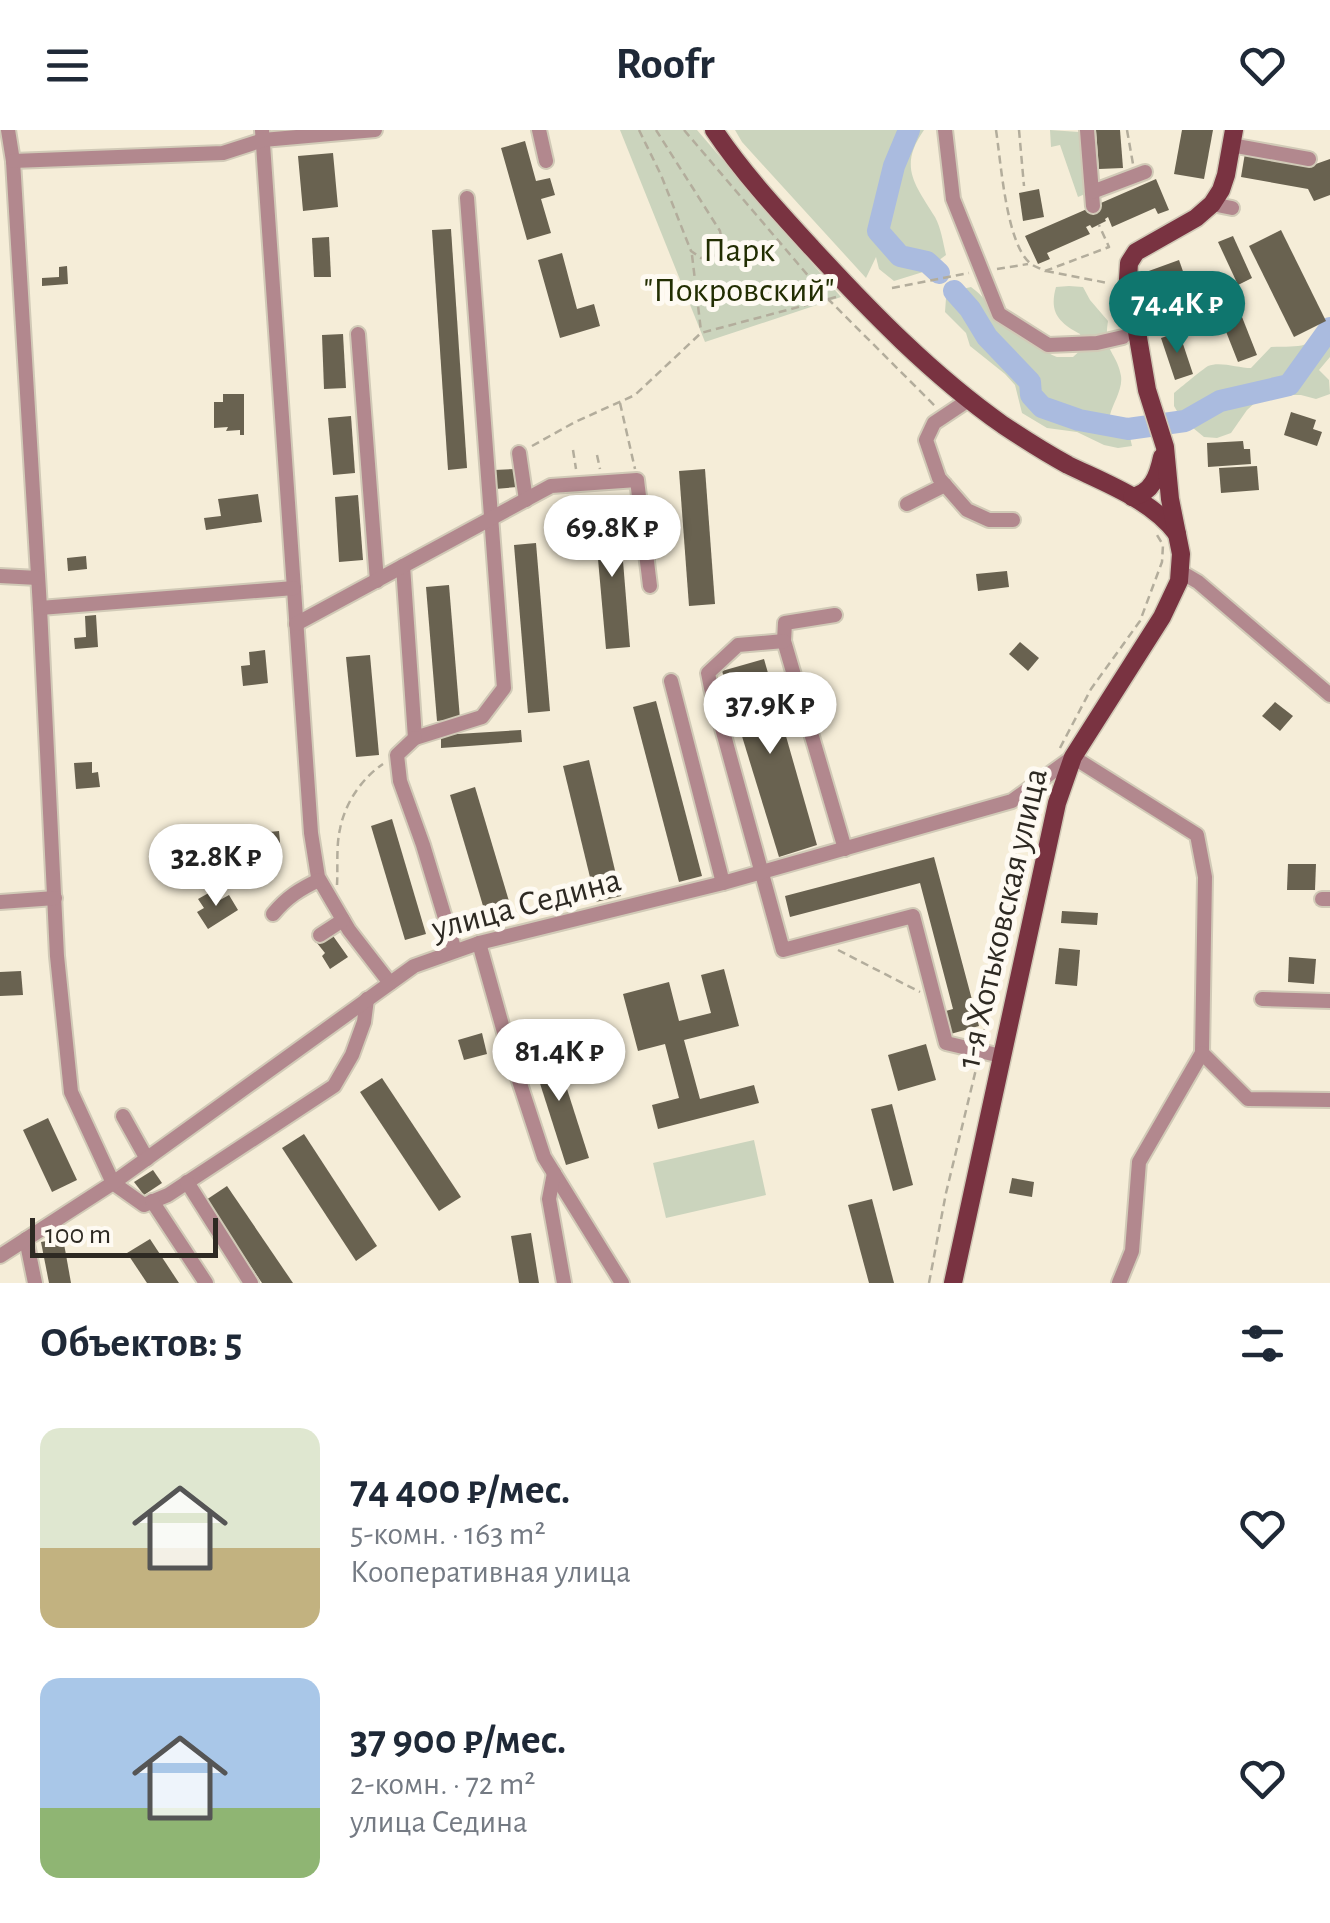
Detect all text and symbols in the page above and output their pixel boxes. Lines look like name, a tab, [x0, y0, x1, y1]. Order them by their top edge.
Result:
icon: menu	[40, 38, 95, 93]
icon: heart	[1235, 38, 1290, 93]
text: Roofr	[615, 42, 715, 87]
park label: Парк "Покровский"	[643, 233, 835, 308]
pin: 74.4K ₽	[1085, 271, 1269, 356]
text: 74.4K ₽	[1131, 287, 1223, 319]
pin: 69.8K ₽	[520, 495, 704, 580]
text: 69.8K ₽	[566, 511, 658, 543]
pin: 37.9K ₽	[678, 672, 862, 757]
text: 37.9K ₽	[726, 688, 814, 720]
street label: 1-я Хотьковская улица	[951, 765, 1054, 1072]
pin: 32.8K ₽	[124, 824, 308, 909]
text: 32.8K ₽	[171, 840, 261, 872]
street label: улица Седина	[427, 862, 625, 947]
pin: 81.4K ₽	[467, 1019, 651, 1104]
text: 81.4K ₽	[514, 1035, 604, 1067]
scale bar	[30, 1213, 218, 1258]
text: 100 m	[45, 1221, 111, 1249]
icon: filters	[1235, 1316, 1290, 1371]
text: Объектов: 5	[40, 1322, 242, 1364]
icon: home	[120, 1468, 240, 1588]
text: 74 400 ₽/мес.	[350, 1469, 570, 1511]
icon: heart	[1235, 1501, 1290, 1556]
text: 5-комн. · 163 m²	[350, 1518, 546, 1550]
text: Кооперативная улица	[350, 1556, 631, 1588]
icon: home	[120, 1718, 240, 1838]
text: 37 900 ₽/мес.	[350, 1719, 566, 1761]
icon: heart	[1235, 1751, 1290, 1806]
text: 2-комн. · 72 m²	[350, 1768, 535, 1800]
text: улица Седина	[350, 1806, 528, 1838]

